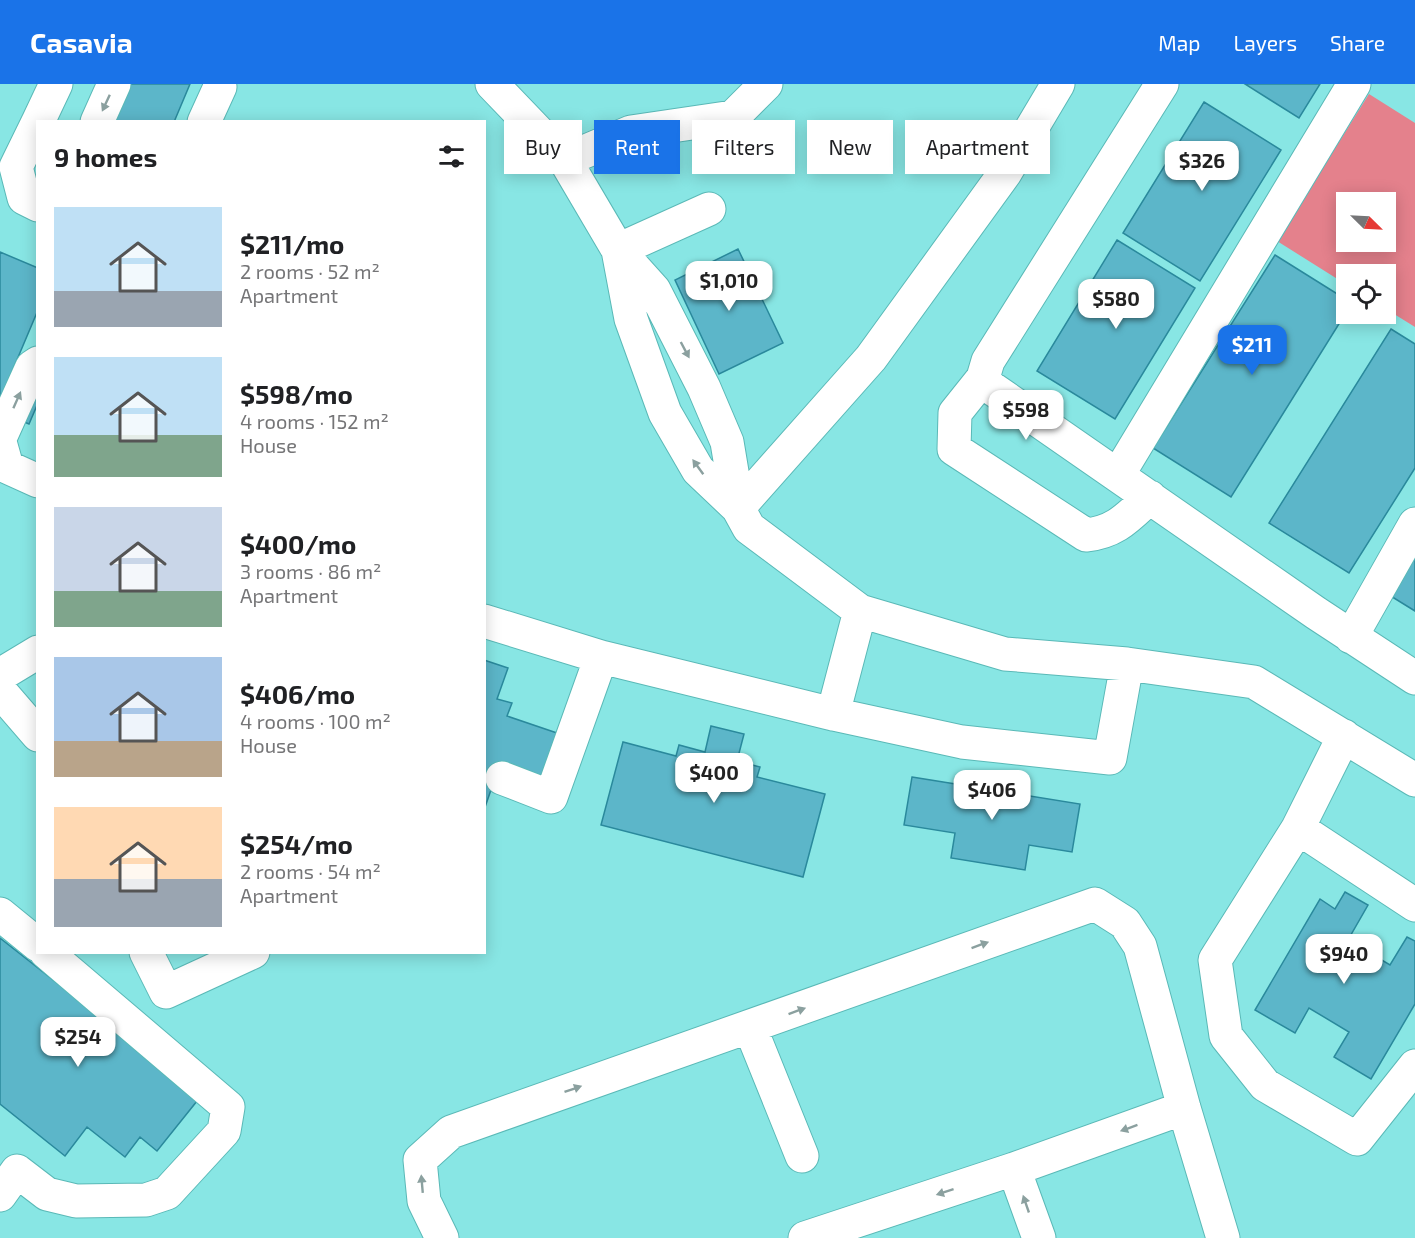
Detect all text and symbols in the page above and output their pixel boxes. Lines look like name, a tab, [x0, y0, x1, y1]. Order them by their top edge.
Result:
text: Casavia	[30, 25, 133, 59]
text: Map	[1158, 30, 1200, 55]
text: Layers	[1233, 30, 1297, 55]
text: Share	[1330, 30, 1385, 55]
one-way arrow	[101, 94, 110, 111]
chip: Buy	[504, 120, 582, 174]
chip: Rent	[594, 120, 680, 174]
chip: Filters	[692, 120, 795, 174]
chip: New	[807, 120, 893, 174]
chip: Apartment	[905, 120, 1050, 174]
icon: filters	[435, 140, 468, 173]
text: 9 homes	[54, 141, 157, 172]
pin: $326	[1166, 141, 1238, 192]
text: $326	[1179, 148, 1225, 172]
north arrow	[1336, 192, 1396, 252]
map controls	[1336, 192, 1396, 324]
text: $211/mo	[240, 228, 344, 259]
icon: home	[102, 231, 174, 303]
text: 2 rooms · 52 m²	[240, 259, 380, 283]
pin: $1,010	[680, 261, 778, 312]
button: locate	[1336, 264, 1396, 324]
text: $1,010	[700, 268, 758, 292]
pin: $580	[1080, 279, 1152, 330]
text: Apartment	[240, 283, 338, 307]
text: $580	[1092, 286, 1140, 310]
pin: $211	[1216, 325, 1288, 376]
text: $211	[1232, 332, 1272, 356]
one-way arrow	[680, 342, 690, 359]
text: $598/mo	[240, 378, 353, 409]
icon: home	[102, 381, 174, 453]
pin: $598	[990, 390, 1062, 441]
one-way arrow	[13, 391, 22, 408]
text: $598	[1003, 397, 1049, 421]
text: 4 rooms · 152 m²	[240, 409, 389, 433]
text: House	[240, 433, 297, 457]
one-way arrow	[692, 459, 704, 475]
text: $400/mo	[240, 528, 356, 559]
icon: home	[102, 531, 174, 603]
text: 3 rooms · 86 m²	[240, 559, 381, 583]
text: Apartment	[240, 583, 338, 607]
text: $406/mo	[240, 678, 355, 709]
icon: home	[102, 681, 174, 753]
text: 4 rooms · 100 m²	[240, 709, 391, 733]
text: House	[240, 733, 297, 757]
pin: $400	[678, 753, 750, 804]
text: $400	[689, 760, 739, 784]
pin: $406	[956, 770, 1028, 821]
text: $406	[968, 777, 1016, 801]
text: $254/mo	[240, 828, 353, 859]
icon: home	[102, 831, 174, 903]
text: 2 rooms · 54 m²	[240, 859, 381, 883]
text: Apartment	[240, 883, 338, 907]
pin: $940	[1308, 934, 1380, 985]
one-way arrow	[971, 940, 989, 949]
text: $940	[1320, 941, 1368, 965]
one-way arrow	[788, 1005, 806, 1015]
pin: $254	[42, 1017, 114, 1068]
text: $254	[55, 1024, 102, 1048]
one-way arrow	[564, 1084, 582, 1093]
one-way arrow	[1120, 1124, 1138, 1134]
one-way arrow	[418, 1174, 427, 1193]
one-way arrow	[936, 1188, 954, 1197]
one-way arrow	[1021, 1194, 1031, 1212]

